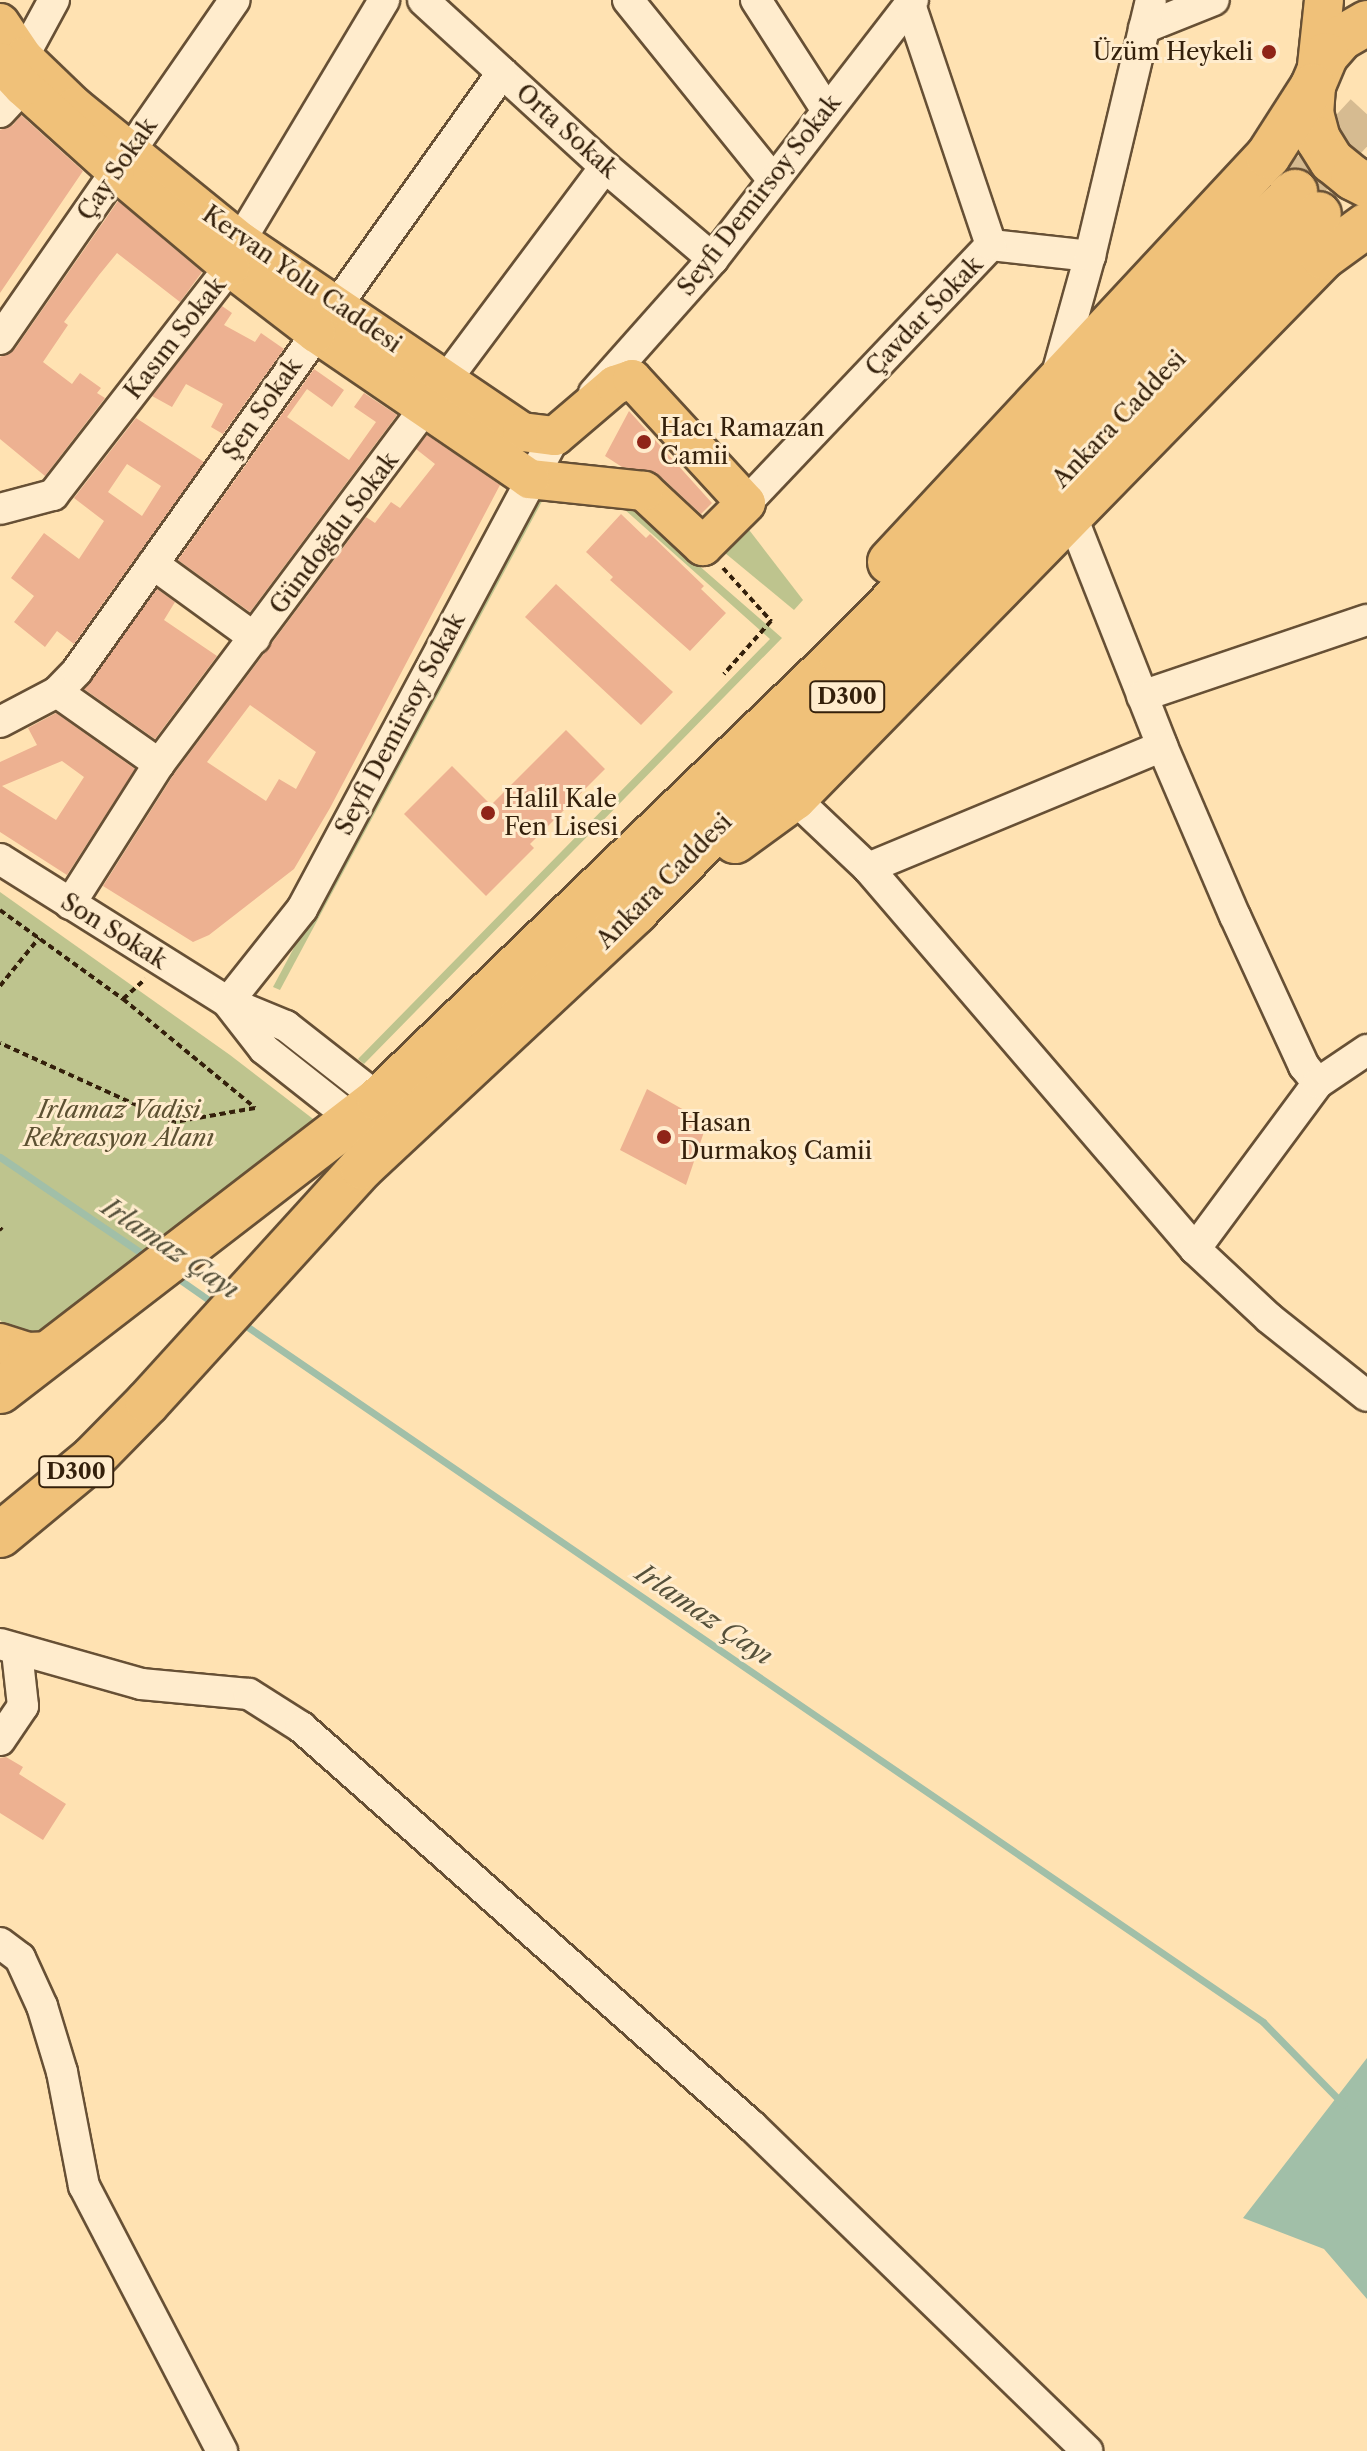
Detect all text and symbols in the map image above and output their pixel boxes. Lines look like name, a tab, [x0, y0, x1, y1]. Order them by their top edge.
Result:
place label: Üzüm Heykeli	[1093, 38, 1253, 66]
marker: Üzüm Heykeli	[1260, 43, 1278, 61]
street label: Orta Sokak	[510, 78, 624, 184]
street label: Seyfi Demirsoy Sokak	[671, 88, 847, 302]
street label: Çay Sokak	[71, 112, 163, 226]
street label: Kervan Yolu Caddesi	[197, 199, 407, 359]
street label: Çavdar Sokak	[860, 250, 988, 382]
street label: Kasım Sokak	[118, 271, 232, 405]
street label: Ankara Caddesi	[1046, 344, 1192, 494]
street label: Şen Sokak	[216, 352, 308, 466]
place label: Hacı Ramazan Camii	[660, 414, 825, 470]
marker: Hacı Ramazan Camii	[635, 433, 653, 451]
street label: Gündoğdu Sokak	[264, 446, 404, 620]
street label: Seyfi Demirsoy Sokak	[329, 608, 471, 840]
road number: D300	[809, 679, 885, 715]
place label: Halil Kale Fen Lisesi	[504, 785, 618, 841]
marker: Halil Kale Fen Lisesi	[479, 804, 497, 822]
street label: Ankara Caddesi	[590, 807, 738, 955]
street label: Son Sokak	[56, 887, 172, 975]
park label: Irlamaz Vadisi Rekreasyon Alanı	[24, 1096, 214, 1152]
place label: Hasan Durmakoş Camii	[680, 1109, 872, 1165]
marker: Hasan Durmakoş Camii	[655, 1128, 673, 1146]
water label: Irlamaz Çayı	[96, 1192, 244, 1306]
road number: D300	[38, 1454, 114, 1490]
water label: Irlamaz Çayı	[630, 1558, 778, 1672]

